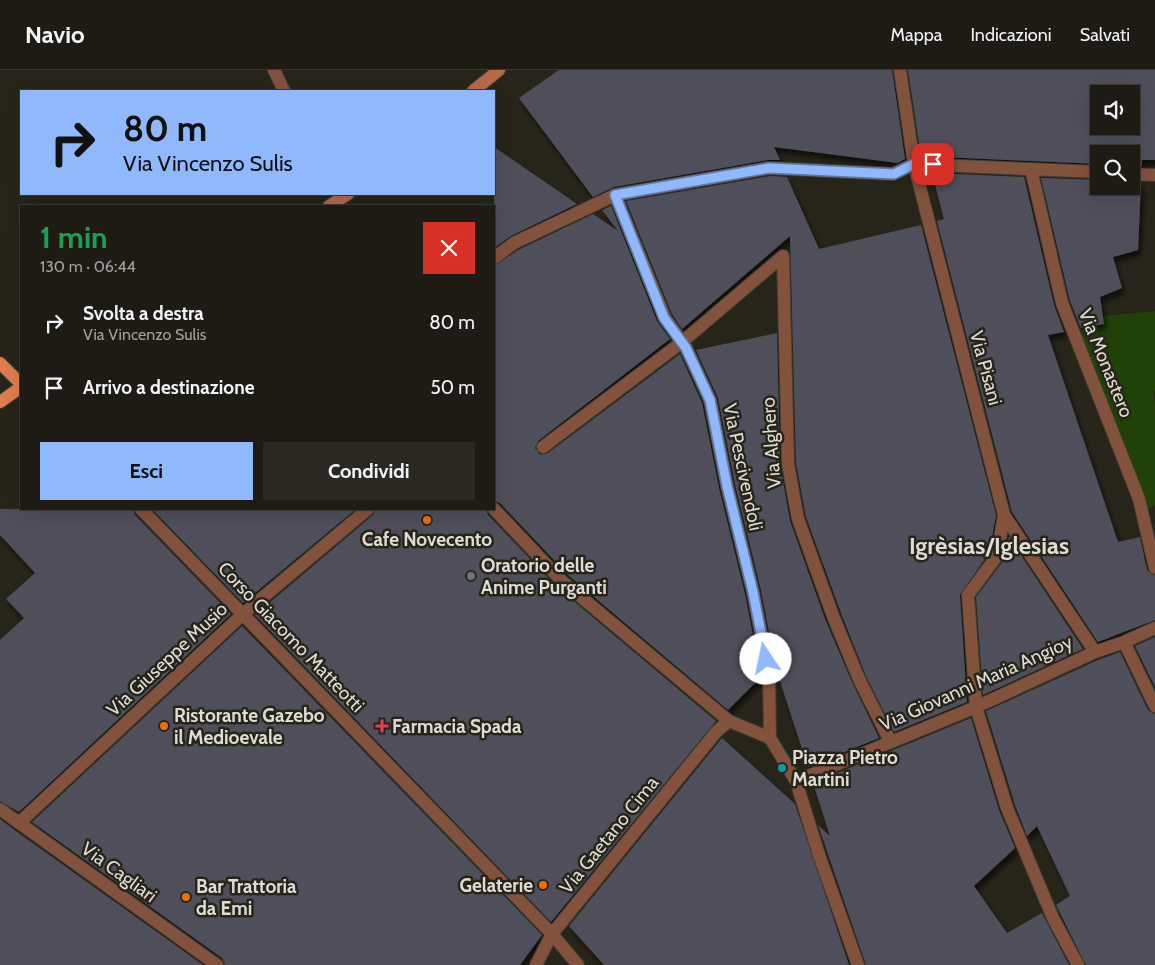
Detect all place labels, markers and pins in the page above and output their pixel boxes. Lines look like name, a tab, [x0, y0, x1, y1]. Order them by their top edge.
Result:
pin	[912, 143, 954, 185]
marker: Cafe Novecento	[421, 514, 433, 526]
place label: Cafe Novecento	[362, 528, 492, 551]
place label: Oratorio delle Anime Purganti	[481, 554, 607, 599]
marker: Oratorio delle Anime Purganti	[465, 570, 477, 582]
place label: Ristorante Gazebo il Medioevale	[174, 704, 325, 749]
place label: Farmacia Spada	[392, 715, 522, 738]
marker: Ristorante Gazebo il Medioevale	[158, 720, 170, 732]
marker: Farmacia Spada	[376, 720, 388, 732]
place label: Piazza Pietro Martini	[792, 746, 898, 791]
marker: Piazza Pietro Martini	[776, 762, 788, 774]
place label: Gelaterie	[459, 874, 533, 897]
place label: Bar Trattoria da Emi	[196, 875, 297, 920]
marker: Gelaterie	[537, 879, 549, 891]
marker: Bar Trattoria da Emi	[180, 891, 192, 903]

